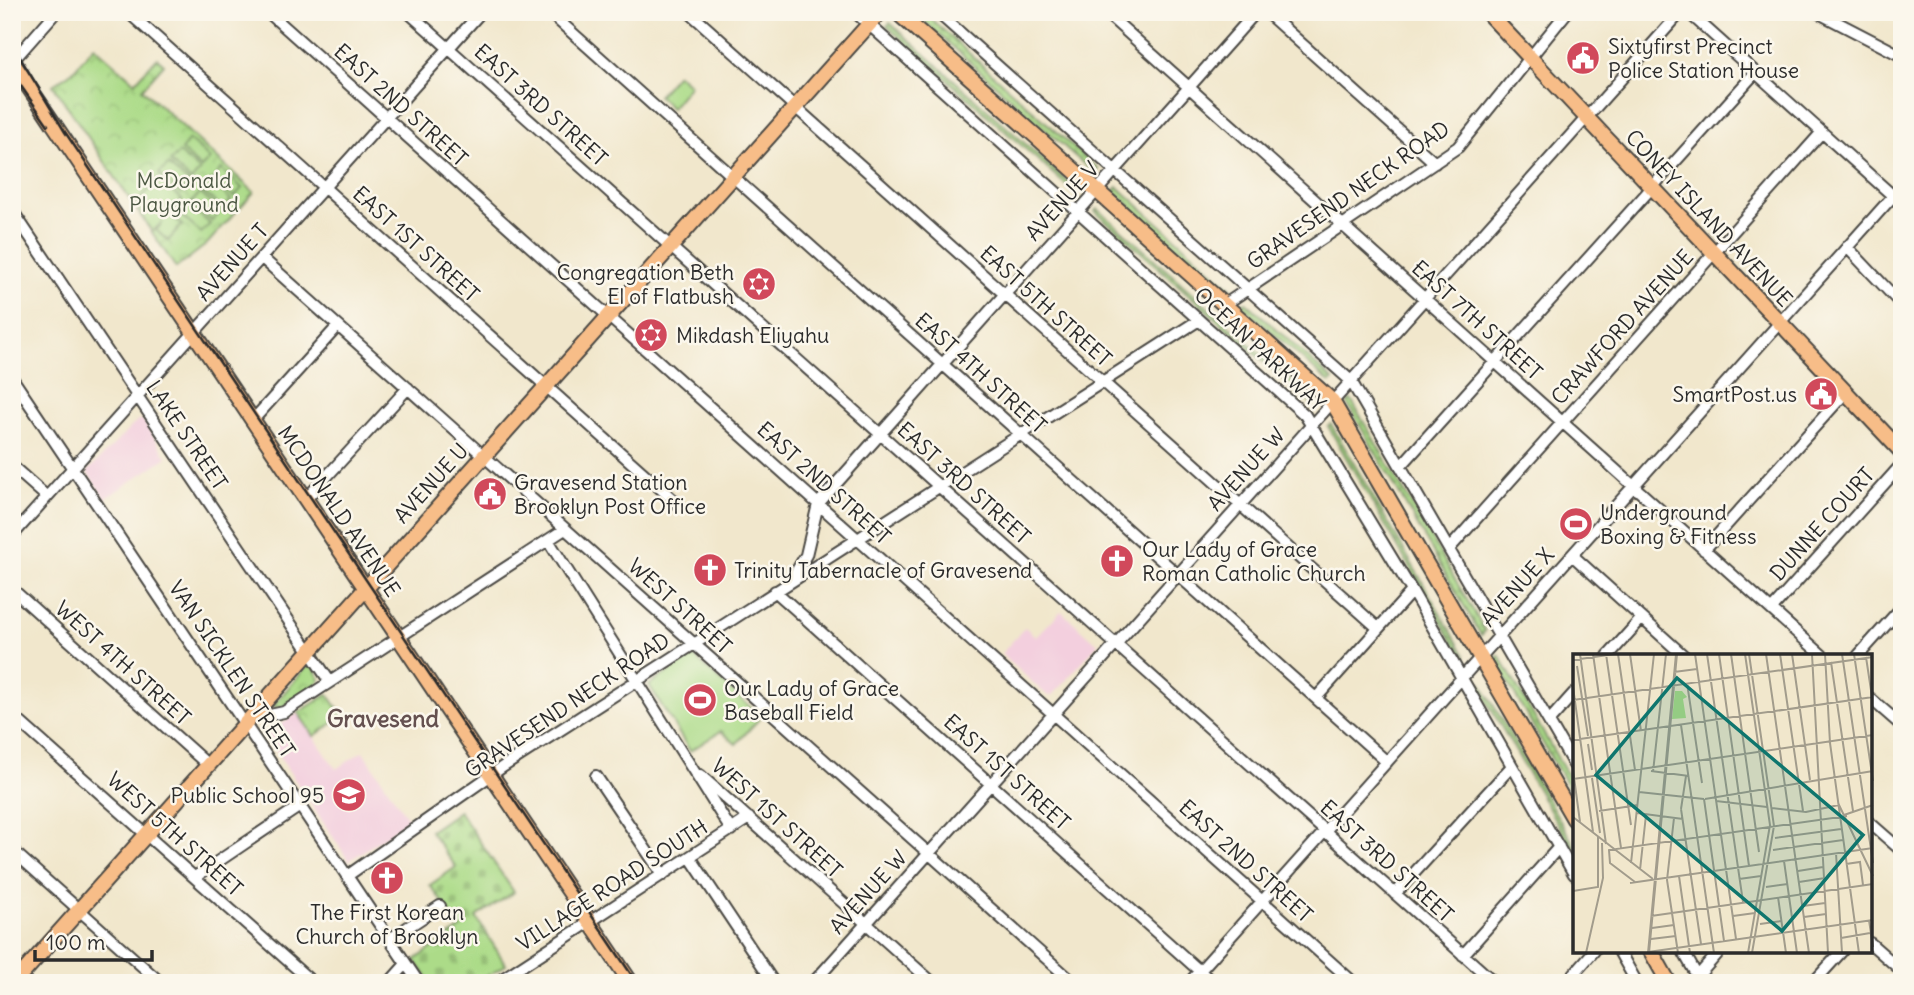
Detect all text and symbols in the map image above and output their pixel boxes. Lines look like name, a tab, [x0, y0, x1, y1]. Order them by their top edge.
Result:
place label: Sixtyfirst Precinct Police Station House	[1608, 33, 1799, 84]
street label: EAST 2ND STREET	[328, 38, 474, 172]
street label: EAST 3RD STREET	[469, 38, 613, 172]
public building icon: Sixtyfirst Precinct Police Station House	[1564, 39, 1602, 77]
street label: GRAVESEND NECK ROAD	[1241, 115, 1455, 275]
street label: CONEY ISLAND AVENUE	[1620, 124, 1798, 312]
street label: AVENUE V	[1019, 156, 1105, 246]
park label: McDonald Playground	[129, 167, 239, 218]
street label: EAST 1ST STREET	[347, 180, 485, 308]
street label: AVENUE T	[190, 217, 274, 307]
street label: EAST 5TH STREET	[974, 240, 1118, 372]
street label: CRAWFORD AVENUE	[1545, 244, 1699, 410]
street label: EAST 7TH STREET	[1406, 254, 1548, 386]
place label: Congregation Beth El of Flatbush	[557, 259, 734, 310]
synagogue icon: Congregation Beth El of Flatbush	[740, 265, 778, 303]
street label: OCEAN PARKWAY	[1189, 281, 1332, 417]
street label: EAST 4TH STREET	[910, 307, 1052, 439]
synagogue icon: Mikdash Eliyahu	[632, 316, 670, 354]
place label: Mikdash Eliyahu	[676, 322, 829, 349]
street label: LAKE STREET	[140, 375, 234, 495]
public building icon: SmartPost.us	[1802, 375, 1840, 413]
place label: SmartPost.us	[1672, 381, 1797, 408]
street label: EAST 2ND STREET	[751, 416, 897, 550]
street label: EAST 3RD STREET	[892, 416, 1036, 550]
street label: MCDONALD AVENUE	[272, 420, 406, 602]
street label: AVENUE W	[1201, 421, 1291, 517]
street label: AVENUE U	[388, 437, 474, 529]
street label: DUNNE COURT	[1764, 462, 1880, 586]
place label: Gravesend Station Brooklyn Post Office	[514, 469, 706, 520]
public building icon: Gravesend Station Brooklyn Post Office	[471, 475, 509, 513]
place label: Underground Boxing & Fitness	[1600, 499, 1756, 550]
sports icon: Underground Boxing & Fitness	[1557, 505, 1595, 543]
place label: Our Lady of Grace Roman Catholic Church	[1142, 536, 1366, 587]
church icon: Our Lady of Grace Roman Catholic Church	[1098, 542, 1136, 580]
street label: AVENUE X	[1474, 542, 1560, 632]
church icon: Trinity Tabernacle of Gravesend	[691, 551, 729, 589]
street label: WEST STREET	[622, 552, 738, 660]
place label: Trinity Tabernacle of Gravesend	[734, 557, 1032, 584]
street label: VAN SICKLEN STREET	[163, 575, 301, 763]
street label: WEST 4TH STREET	[50, 595, 196, 731]
street label: GRAVESEND NECK ROAD	[459, 626, 675, 784]
inset map	[1573, 654, 1872, 953]
place label: Our Lady of Grace Baseball Field	[724, 675, 899, 726]
sports icon: Our Lady of Grace Baseball Field	[681, 681, 719, 719]
district label: Gravesend	[327, 704, 440, 733]
street label: EAST 1ST STREET	[938, 708, 1076, 836]
street label: WEST 1ST STREET	[706, 752, 848, 884]
street label: WEST 5TH STREET	[101, 766, 249, 902]
school or university icon: Public School 95	[330, 776, 368, 814]
place label: Public School 95	[170, 782, 324, 809]
street label: EAST 2ND STREET	[1173, 794, 1319, 928]
street label: EAST 3RD STREET	[1315, 794, 1459, 928]
street label: VILLAGE ROAD SOUTH	[511, 813, 713, 957]
street label: AVENUE W	[823, 844, 913, 940]
church icon: The First Korean Church of Brooklyn	[368, 859, 406, 897]
place label: The First Korean Church of Brooklyn	[295, 899, 479, 950]
scale bar	[35, 918, 152, 962]
text: 100 m	[46, 929, 105, 956]

